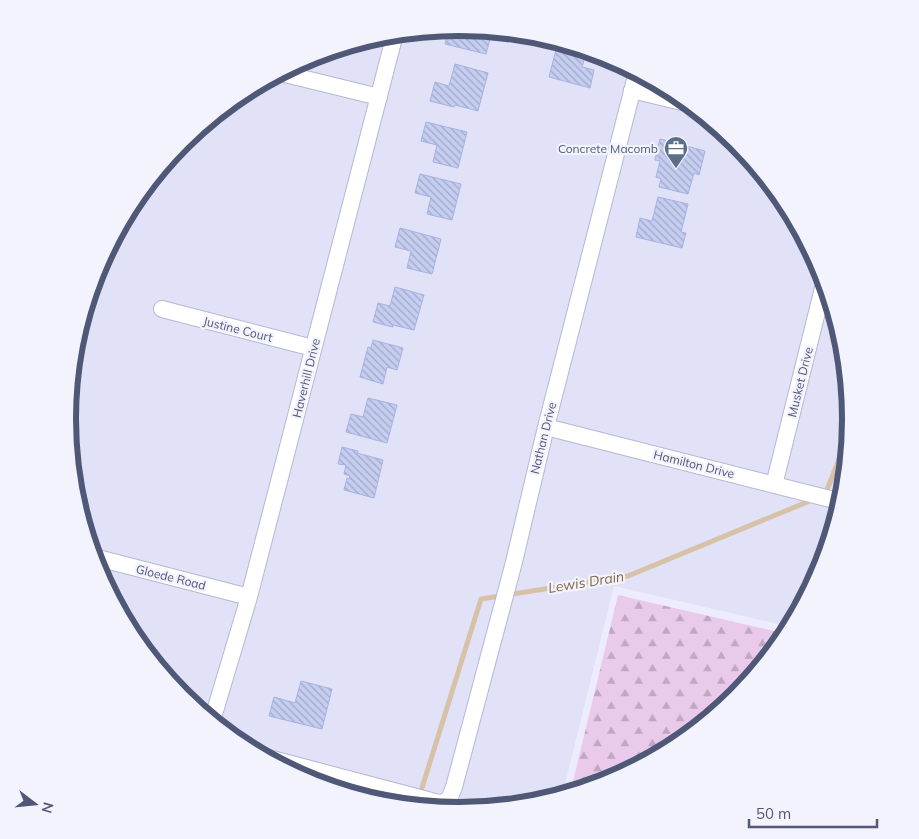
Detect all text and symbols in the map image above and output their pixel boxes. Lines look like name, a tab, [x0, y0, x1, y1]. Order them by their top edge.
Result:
office icon: Concrete Macomb	[663, 135, 689, 169]
place label: Concrete Macomb	[558, 141, 658, 156]
street label: Justine Court	[202, 313, 274, 345]
street label: Haverhill Drive	[289, 337, 323, 419]
street label: Musket Drive	[784, 345, 816, 419]
street label: Nathan Drive	[527, 400, 559, 476]
street label: Hamilton Drive	[652, 447, 736, 481]
street label: Gloede Road	[135, 561, 207, 593]
water label: Lewis Drain	[547, 567, 625, 597]
north arrow	[10, 779, 60, 829]
scale bar	[749, 796, 876, 828]
text: N	[37, 800, 58, 815]
text: 50 m	[756, 804, 791, 823]

